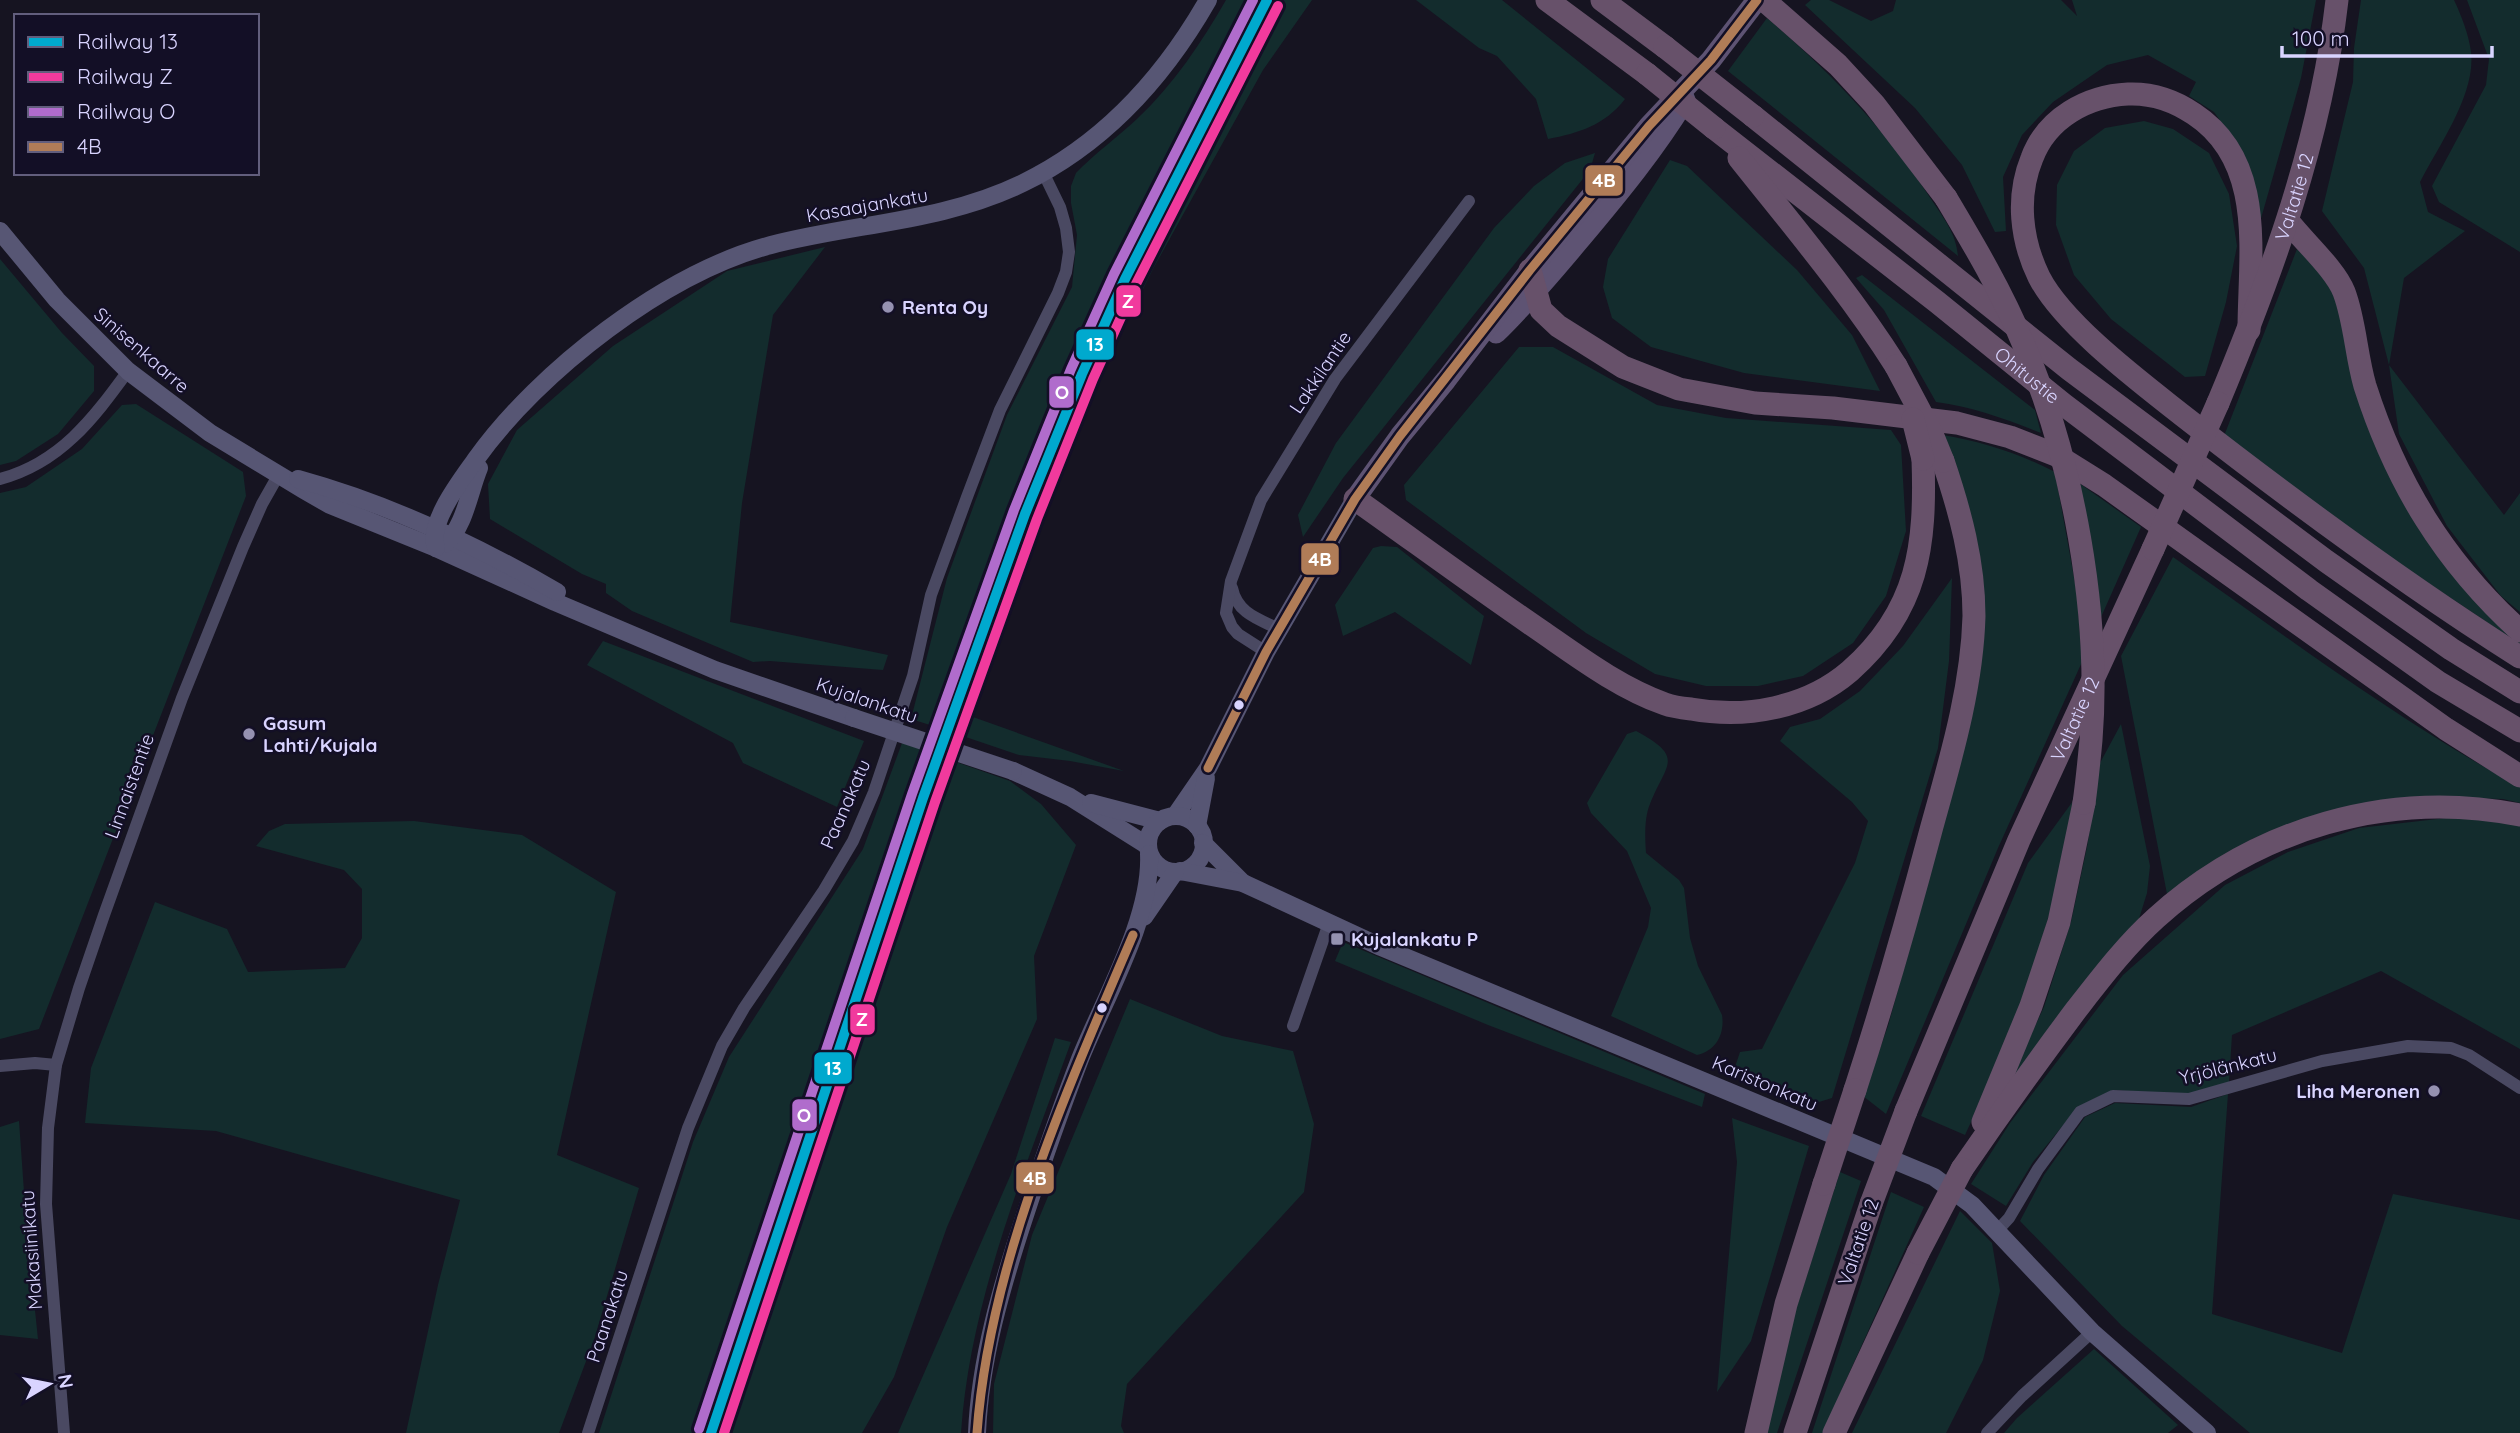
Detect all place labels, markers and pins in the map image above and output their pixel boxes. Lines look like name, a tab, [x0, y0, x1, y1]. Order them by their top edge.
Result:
place label: Renta Oy	[902, 295, 988, 319]
marker: Renta Oy	[880, 299, 896, 315]
unlabelled marker	[1232, 698, 1246, 712]
place label: Gasum Lahti/Kujala	[263, 711, 377, 757]
marker: Gasum Lahti/Kujala	[241, 726, 257, 742]
place label: Kujalankatu P	[1351, 927, 1478, 951]
marker: Kujalankatu P	[1329, 931, 1345, 947]
unlabelled marker	[1095, 1001, 1109, 1015]
place label: Liha Meronen	[2296, 1079, 2420, 1103]
marker: Liha Meronen	[2426, 1083, 2442, 1099]

